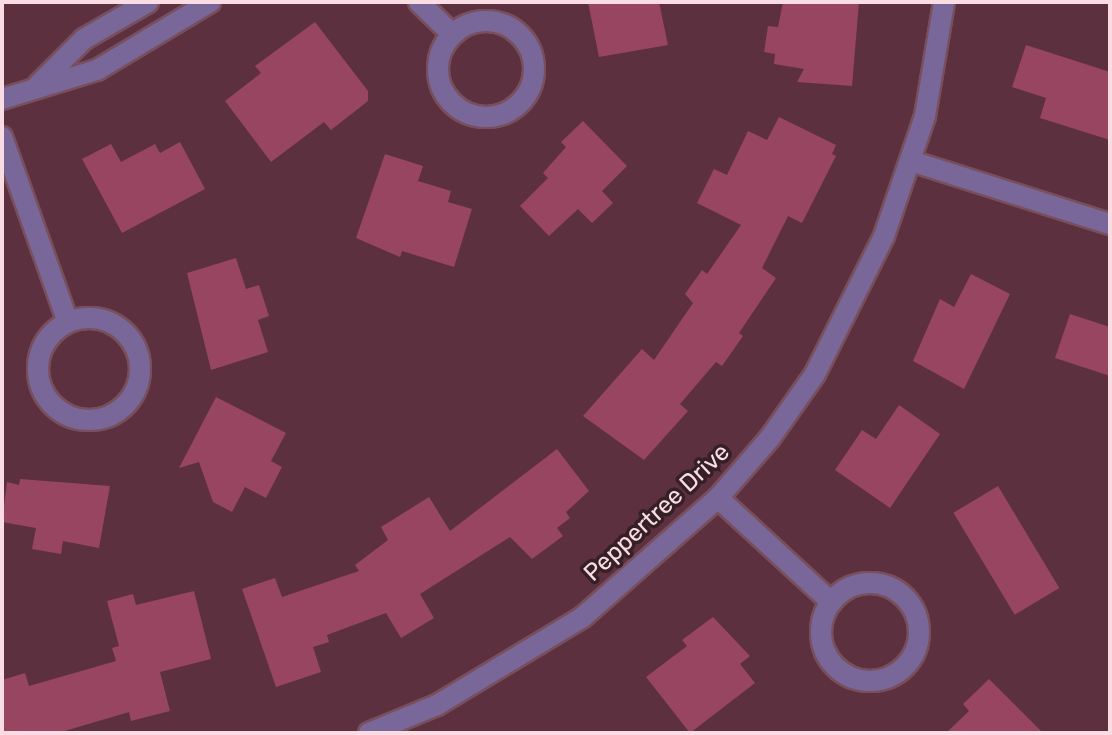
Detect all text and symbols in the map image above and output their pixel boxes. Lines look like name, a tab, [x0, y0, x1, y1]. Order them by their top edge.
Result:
street label: Peppertree Drive	[578, 438, 736, 588]

